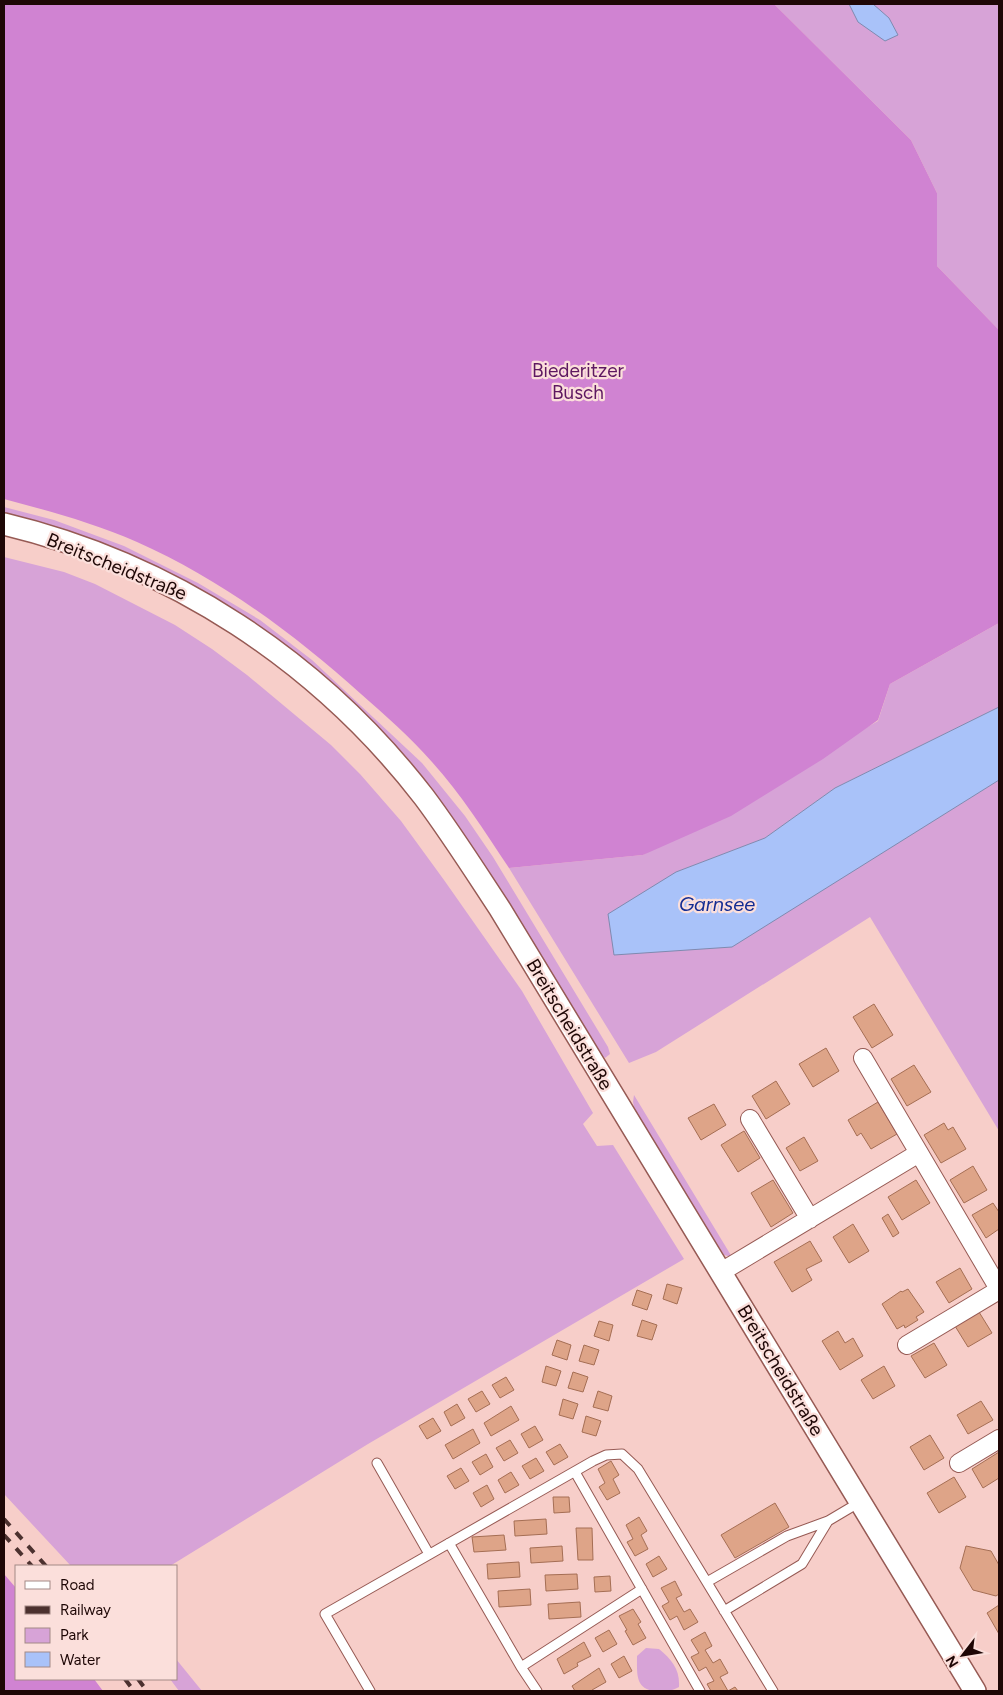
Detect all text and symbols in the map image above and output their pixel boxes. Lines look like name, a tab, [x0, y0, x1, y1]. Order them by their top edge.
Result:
park label: Biederitzer Busch	[532, 359, 625, 404]
street label: Breitscheidstraße	[43, 528, 190, 605]
water label: Garnsee	[679, 892, 755, 916]
street label: Breitscheidstraße	[521, 955, 618, 1094]
street label: Breitscheidstraße	[732, 1301, 829, 1440]
legend	[15, 1565, 178, 1680]
text: Road	[60, 1576, 95, 1594]
text: Railway	[60, 1601, 111, 1619]
text: Park	[60, 1626, 89, 1644]
north arrow	[938, 1630, 988, 1680]
text: Water	[60, 1651, 100, 1669]
text: N	[942, 1652, 962, 1670]

